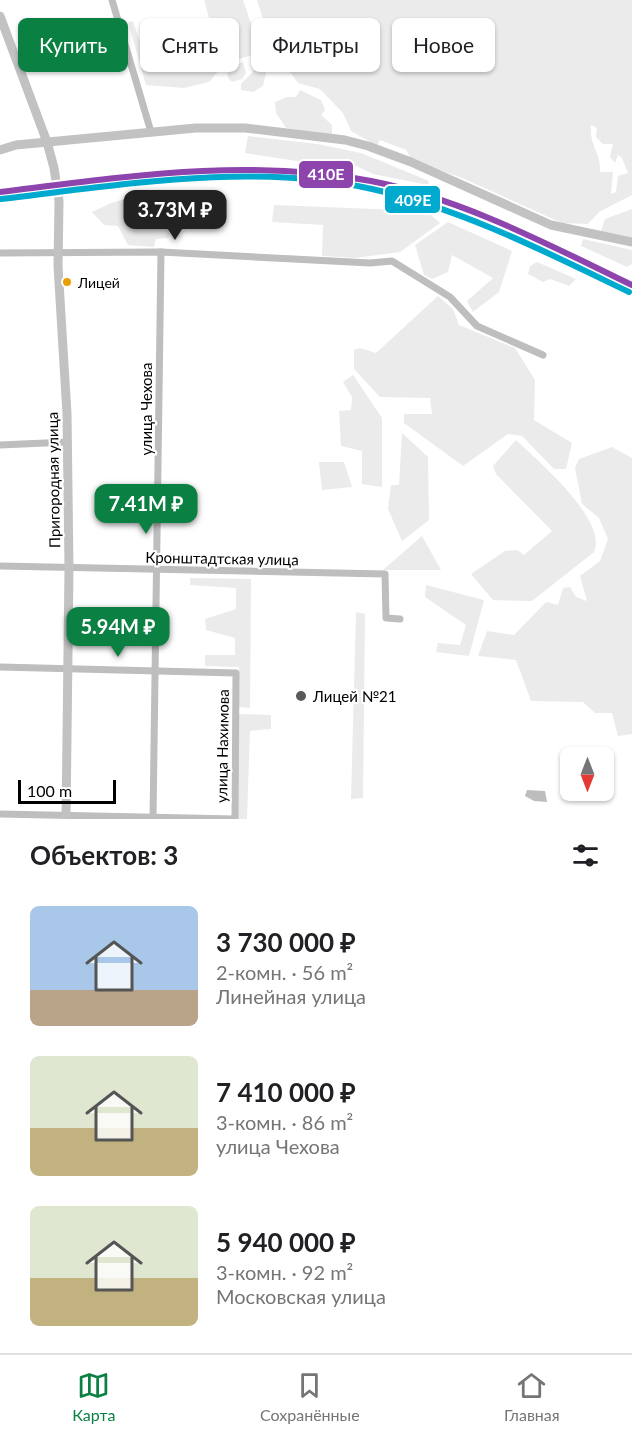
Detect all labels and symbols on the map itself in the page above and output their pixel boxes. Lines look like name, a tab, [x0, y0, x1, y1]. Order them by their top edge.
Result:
line badge: 410E	[298, 160, 354, 189]
text: 410E	[307, 164, 345, 183]
line badge: 409E	[384, 185, 441, 214]
pin: 3.73M ₽	[120, 190, 230, 241]
text: 409E	[394, 190, 432, 209]
place label: Лицей	[77, 274, 120, 291]
marker: Лицей	[61, 276, 73, 288]
street label: улица Чехова	[137, 363, 155, 455]
street label: Пригородная улица	[43, 412, 63, 548]
pin: 7.41M ₽	[91, 484, 201, 535]
street label: Кронштадтская улица	[145, 548, 299, 568]
pin: 5.94M ₽	[63, 607, 173, 658]
place label: Лицей №21	[312, 687, 397, 705]
street label: улица Нахимова	[212, 689, 232, 803]
marker: Лицей №21	[294, 689, 308, 703]
north arrow	[560, 747, 614, 801]
scale bar	[18, 777, 116, 804]

